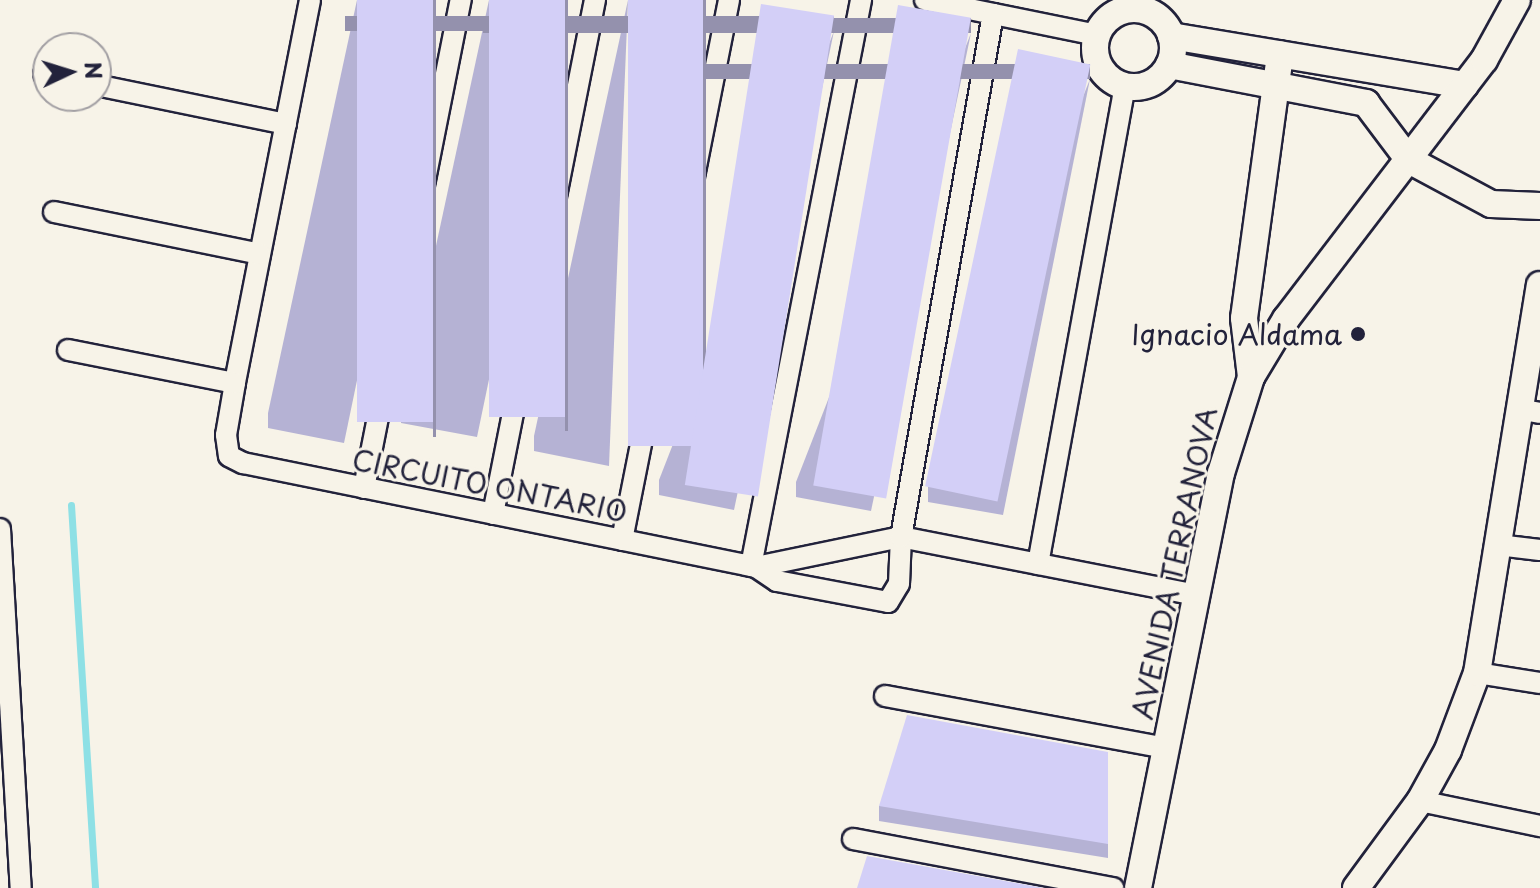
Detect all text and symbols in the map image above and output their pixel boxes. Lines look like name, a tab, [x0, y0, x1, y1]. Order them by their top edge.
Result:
north arrow	[32, 32, 112, 112]
text: N	[77, 61, 112, 80]
place label: Ignacio Aldama	[1130, 317, 1342, 351]
marker: Ignacio Aldama	[1349, 325, 1367, 343]
street label: AVENIDA TERRANOVA	[1124, 404, 1224, 722]
street label: CIRCUITO ONTARIO	[348, 442, 632, 528]

